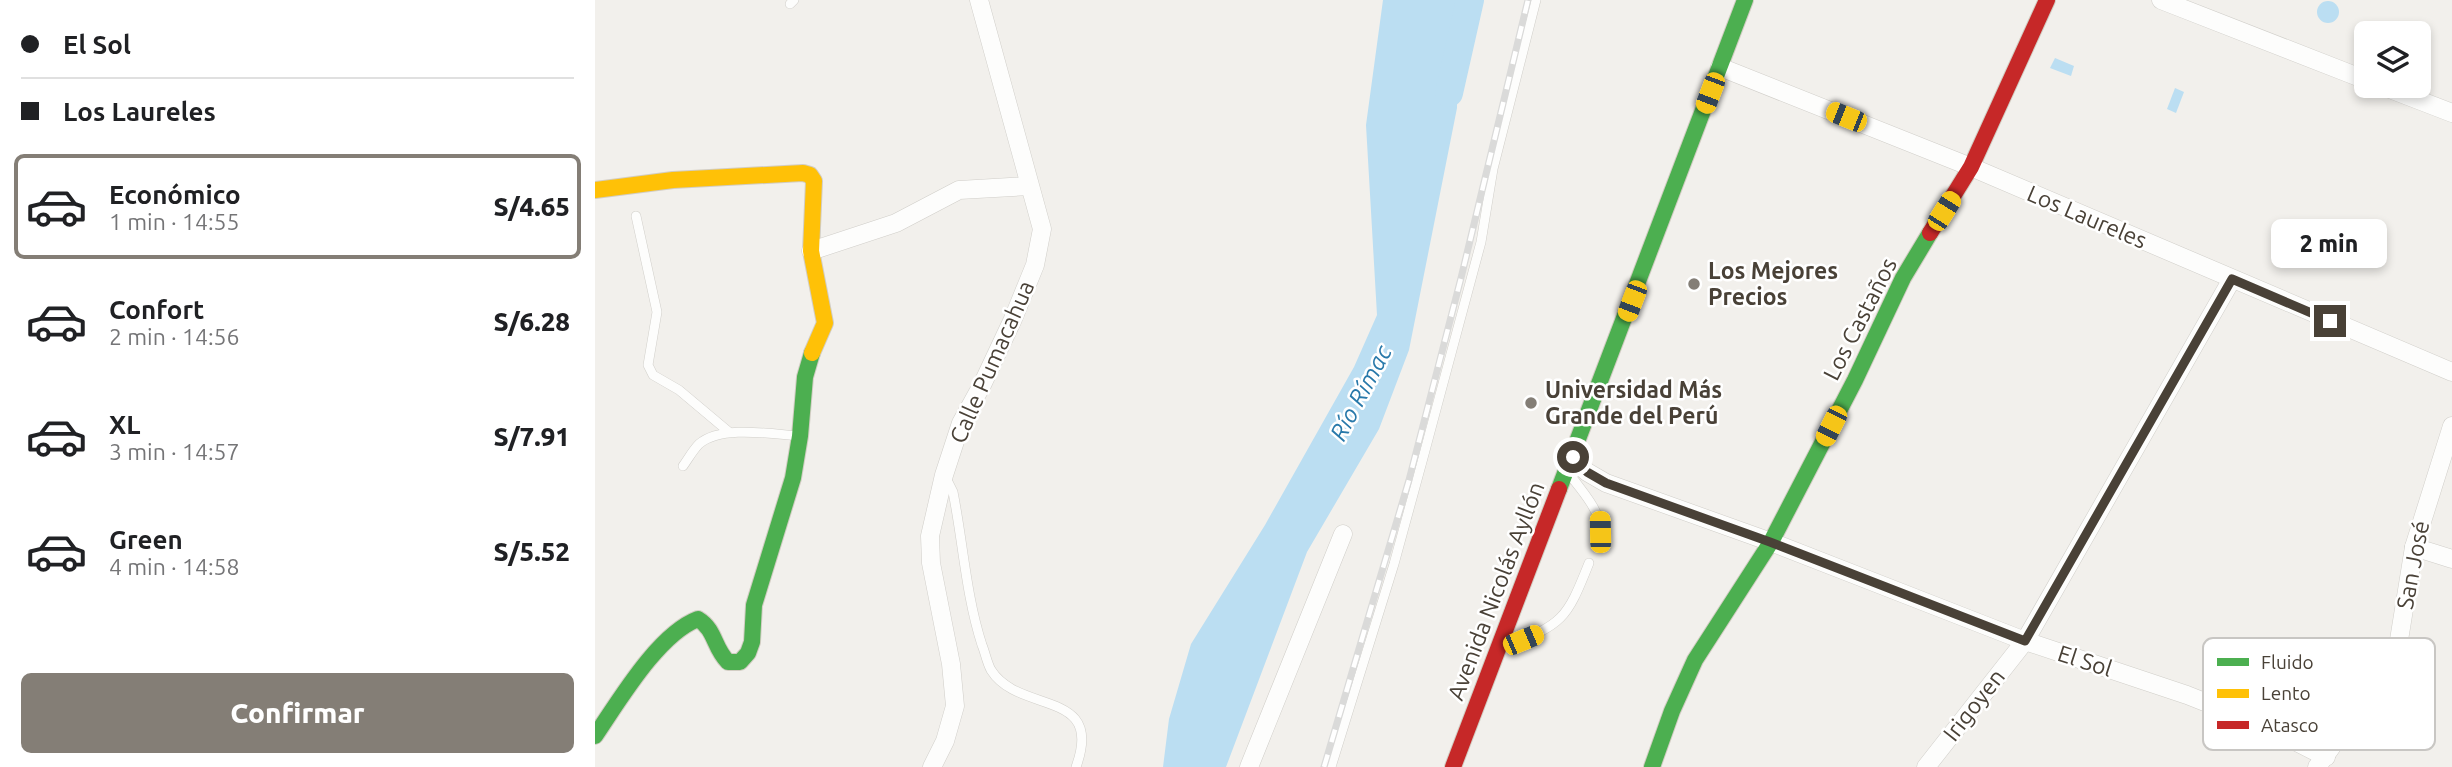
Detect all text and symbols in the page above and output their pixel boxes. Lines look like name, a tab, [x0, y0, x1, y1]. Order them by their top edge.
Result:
map controls	[2354, 21, 2431, 98]
button: layers	[2354, 21, 2431, 98]
text: El Sol	[63, 30, 131, 59]
car	[1693, 70, 1728, 116]
text: Los Laureles	[63, 97, 216, 126]
car	[1823, 99, 1870, 135]
icon: car	[25, 175, 88, 238]
text: Económico	[109, 180, 241, 209]
street label: Los Laureles	[2024, 180, 2151, 253]
car	[1924, 188, 1965, 234]
text: S/4.65	[494, 192, 570, 221]
text: 1 min · 14:55	[109, 209, 240, 234]
callout: 2 min	[2272, 219, 2388, 268]
text: 2 min	[2300, 231, 2358, 256]
street label: Los Castaños	[1818, 254, 1901, 384]
place label: Los Mejores Precios	[1708, 258, 1838, 309]
marker: Los Mejores Precios	[1686, 276, 1702, 292]
street label: Calle Pumacahua	[945, 277, 1039, 447]
car	[1615, 278, 1650, 324]
icon: car	[25, 290, 88, 353]
text: Confort	[109, 295, 204, 324]
route end	[2314, 305, 2346, 337]
text: S/6.28	[494, 307, 570, 336]
text: 2 min · 14:56	[109, 324, 240, 349]
water label: Río Rímac	[1324, 340, 1397, 445]
place label: Universidad Más Grande del Perú	[1545, 377, 1722, 428]
marker: Universidad Más Grande del Perú	[1523, 395, 1539, 411]
car	[1813, 403, 1850, 449]
icon: car	[25, 405, 88, 468]
text: XL	[109, 410, 140, 439]
text: S/7.91	[494, 422, 570, 451]
text: 3 min · 14:57	[109, 439, 240, 464]
route start	[1557, 441, 1589, 473]
street label: Avenida Nicolás Ayllón	[1442, 478, 1549, 703]
car	[1590, 511, 1611, 553]
street label: San José	[2392, 518, 2433, 611]
icon: car	[25, 520, 88, 583]
text: Green	[109, 525, 183, 554]
text: S/5.52	[494, 537, 570, 566]
text: 4 min · 14:58	[109, 554, 240, 579]
car	[1500, 622, 1547, 658]
legend	[2203, 638, 2435, 750]
street label: El Sol	[2055, 640, 2116, 681]
text: Fluido	[2261, 651, 2314, 673]
street label: Irigoyen	[1938, 664, 2009, 745]
button: Confirmar	[21, 673, 574, 753]
text: Lento	[2261, 682, 2311, 704]
text: Atasco	[2261, 714, 2319, 736]

